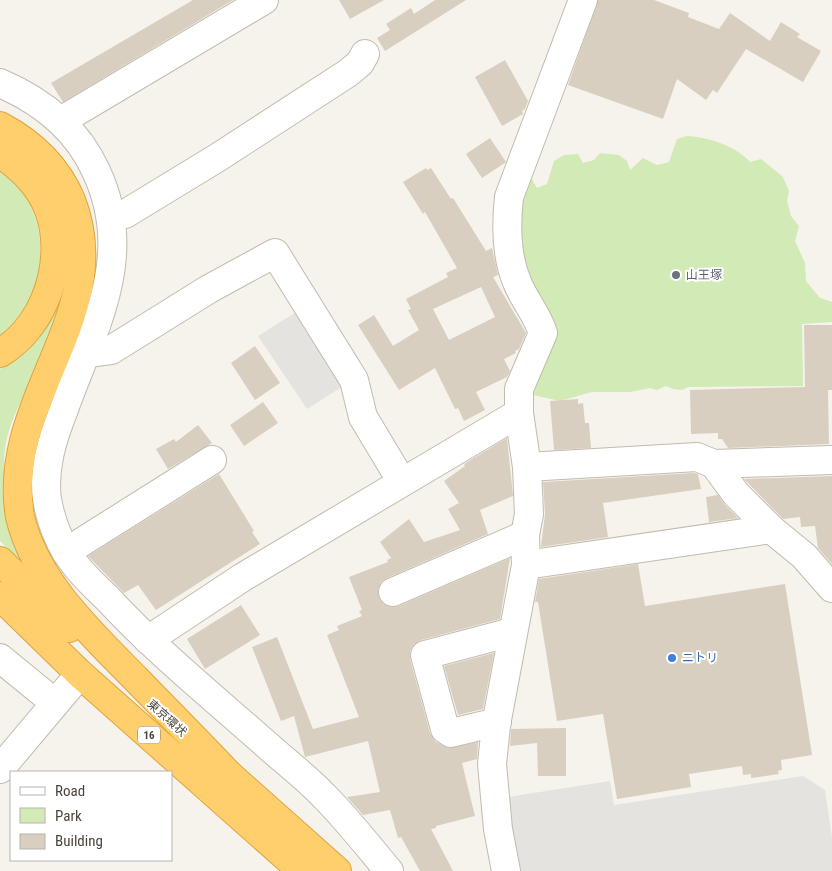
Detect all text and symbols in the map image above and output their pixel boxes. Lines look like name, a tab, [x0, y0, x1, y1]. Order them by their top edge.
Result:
place label: 山王塚	[686, 268, 722, 282]
marker: 山王塚	[670, 269, 682, 281]
place label: ニトリ	[682, 651, 718, 665]
marker: ニトリ	[666, 652, 678, 664]
street label: 東京環状	[144, 697, 190, 739]
road number: 16	[138, 726, 160, 744]
legend	[10, 771, 172, 861]
text: Road	[55, 782, 85, 800]
text: Park	[55, 807, 82, 825]
text: Building	[55, 832, 103, 850]

